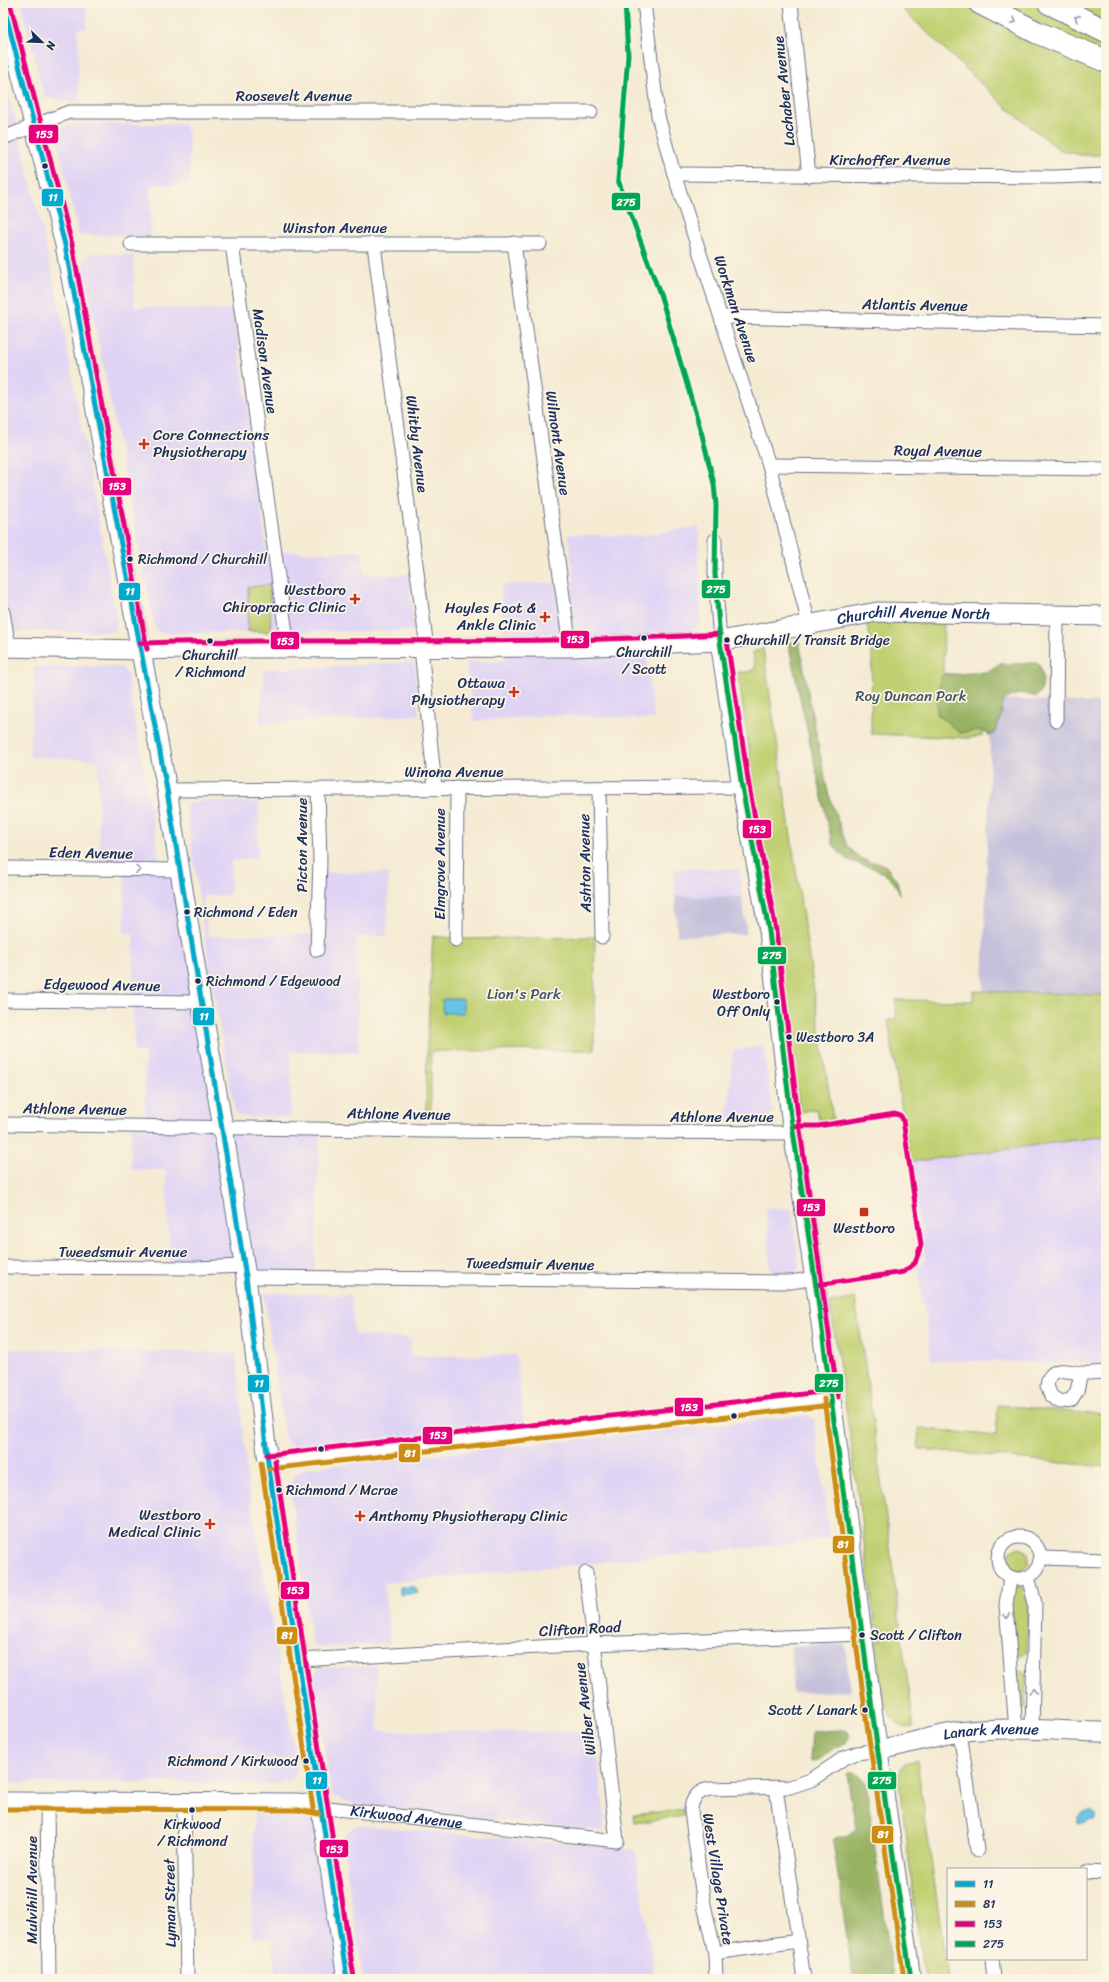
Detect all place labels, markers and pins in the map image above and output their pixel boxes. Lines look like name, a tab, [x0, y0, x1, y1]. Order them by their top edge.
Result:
unlabelled marker	[40, 161, 50, 171]
place label: Core Connections Physiotherapy	[153, 422, 269, 465]
marker: Core Connections Physiotherapy	[138, 438, 150, 450]
place label: Richmond / Churchill	[138, 547, 268, 572]
marker: Richmond / Churchill	[125, 554, 135, 564]
place label: Westboro Chiropractic Clinic	[223, 577, 347, 620]
marker: Westboro Chiropractic Clinic	[349, 593, 361, 605]
place label: Hayles Foot & Ankle Clinic	[445, 595, 537, 638]
marker: Hayles Foot & Ankle Clinic	[539, 611, 551, 623]
place label: Churchill / Transit Bridge	[734, 628, 890, 653]
marker: Churchill / Scott	[639, 633, 649, 643]
marker: Churchill / Transit Bridge	[722, 635, 732, 645]
marker: Churchill / Richmond	[205, 636, 215, 646]
place label: Churchill / Scott	[616, 640, 673, 682]
place label: Churchill / Richmond	[175, 643, 247, 685]
place label: Ottawa Physiotherapy	[411, 670, 505, 713]
marker: Ottawa Physiotherapy	[508, 686, 520, 698]
place label: Richmond / Eden	[194, 900, 298, 925]
marker: Richmond / Eden	[182, 907, 192, 917]
place label: Richmond / Edgewood	[206, 969, 342, 994]
marker: Richmond / Edgewood	[193, 976, 203, 986]
place label: Westboro Off Only	[712, 982, 771, 1024]
marker: Westboro Off Only	[772, 997, 782, 1007]
place label: Westboro 3A	[796, 1025, 874, 1050]
marker: Westboro 3A	[784, 1032, 794, 1042]
marker: Westboro	[858, 1206, 870, 1218]
place label: Westboro	[833, 1215, 896, 1241]
unlabelled marker	[729, 1411, 739, 1421]
unlabelled marker	[316, 1444, 326, 1454]
place label: Richmond / Mcrae	[286, 1478, 398, 1503]
marker: Richmond / Mcrae	[274, 1485, 284, 1495]
place label: Westboro Medical Clinic	[108, 1502, 202, 1545]
place label: Anthomy Physiotherapy Clinic	[368, 1503, 568, 1529]
marker: Anthomy Physiotherapy Clinic	[354, 1510, 366, 1522]
marker: Westboro Medical Clinic	[204, 1518, 216, 1530]
place label: Scott / Clifton	[870, 1623, 962, 1648]
marker: Scott / Clifton	[857, 1630, 867, 1640]
place label: Scott / Lanark	[768, 1698, 858, 1723]
marker: Scott / Lanark	[860, 1705, 870, 1715]
place label: Richmond / Kirkwood	[168, 1749, 300, 1774]
marker: Richmond / Kirkwood	[301, 1756, 311, 1766]
marker: Kirkwood / Richmond	[187, 1805, 197, 1815]
place label: Kirkwood / Richmond	[157, 1812, 229, 1854]

